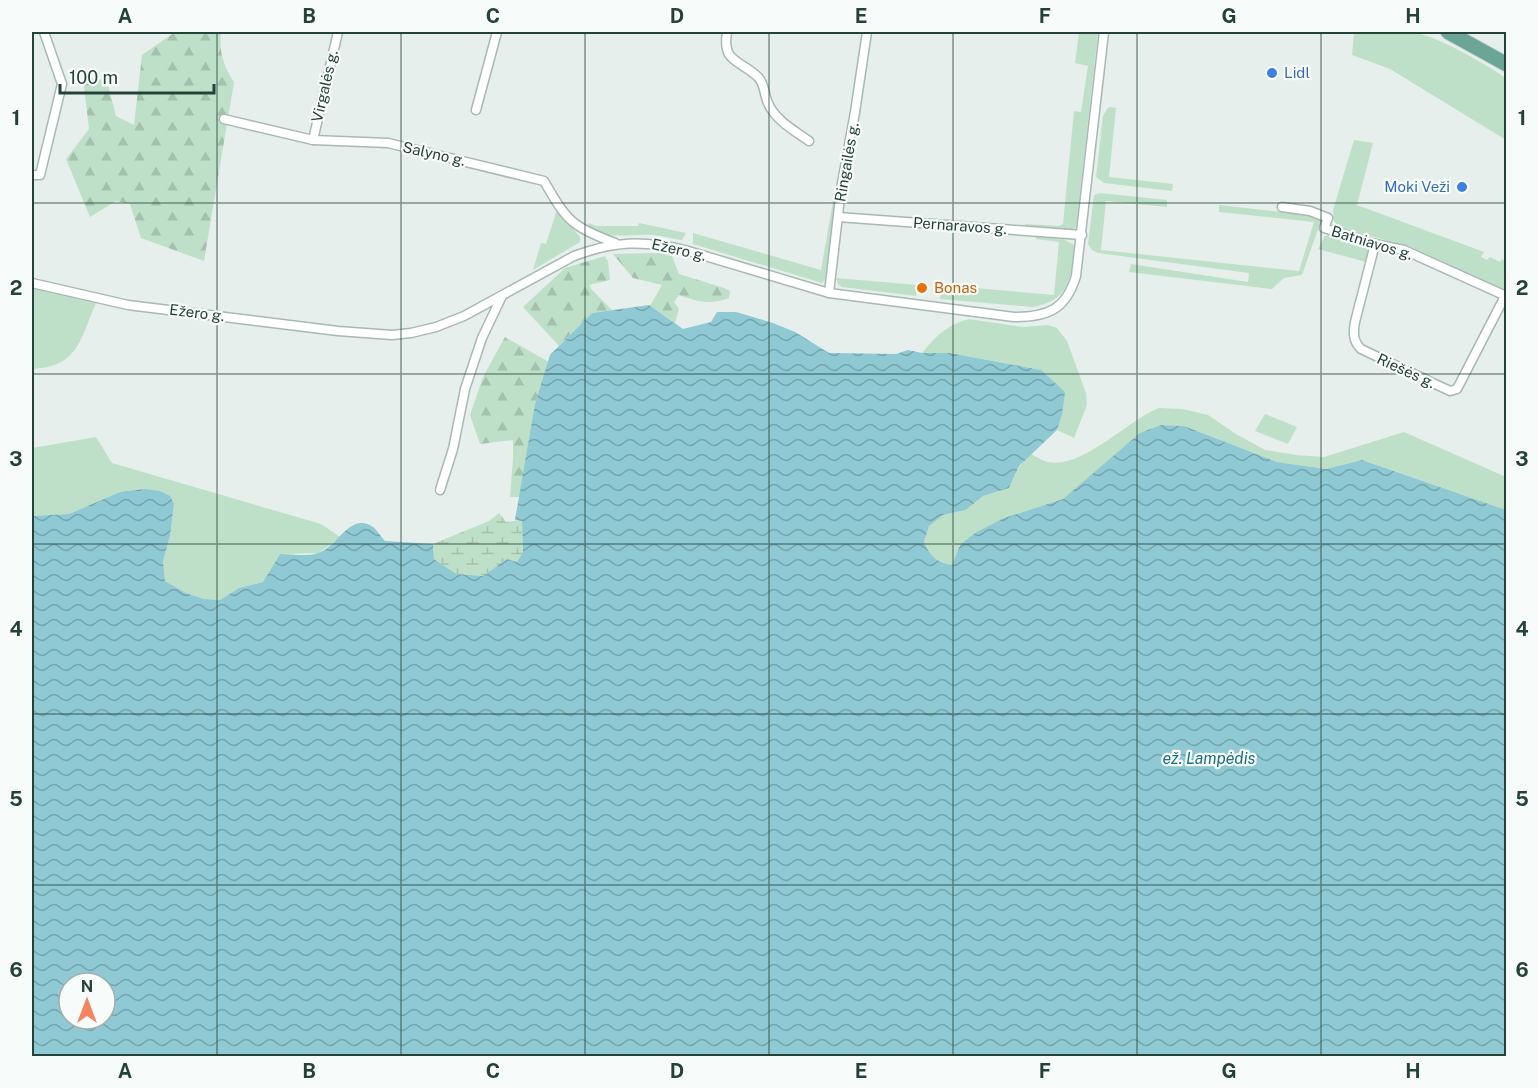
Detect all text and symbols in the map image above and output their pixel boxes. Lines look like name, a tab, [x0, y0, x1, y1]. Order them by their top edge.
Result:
text: A	[118, 4, 132, 28]
text: B	[302, 4, 316, 28]
text: C	[486, 4, 500, 28]
text: D	[670, 4, 684, 28]
text: E	[855, 4, 867, 28]
text: F	[1039, 4, 1051, 28]
text: G	[1221, 4, 1237, 28]
text: H	[1405, 4, 1421, 28]
street label: Virgalės g.	[308, 48, 341, 124]
scale bar	[60, 57, 214, 95]
place label: Lidl	[1284, 64, 1310, 81]
marker: Lidl	[1265, 66, 1279, 80]
text: 100 m	[69, 67, 118, 88]
text: 1	[12, 106, 20, 130]
text: 1	[1518, 106, 1526, 130]
street label: Ringailės g.	[831, 121, 862, 203]
street label: Salyno g.	[401, 138, 467, 169]
place label: Moki Veži	[1384, 178, 1450, 195]
marker: Moki Veži	[1455, 180, 1469, 194]
street label: Pernaravos g.	[913, 214, 1008, 237]
street label: Batniavos g.	[1329, 222, 1415, 263]
street label: Ežero g.	[650, 235, 708, 264]
text: 2	[10, 276, 22, 300]
text: 2	[1516, 276, 1528, 300]
place label: Bonas	[934, 279, 977, 296]
marker: Bonas	[915, 281, 929, 295]
street label: Ežero g.	[168, 301, 226, 324]
street label: Riešės g.	[1374, 350, 1438, 391]
text: 3	[9, 447, 23, 471]
text: 3	[1515, 447, 1529, 471]
text: 4	[9, 617, 23, 641]
text: 4	[1515, 617, 1529, 641]
water label: ež. Lampėdis	[1163, 749, 1256, 768]
text: 5	[9, 787, 23, 811]
text: 5	[1515, 787, 1529, 811]
text: 6	[9, 958, 23, 982]
text: 6	[1515, 958, 1529, 982]
north arrow	[57, 971, 117, 1031]
text: N	[81, 977, 93, 996]
text: A	[118, 1059, 132, 1083]
text: B	[302, 1059, 316, 1083]
text: C	[486, 1059, 500, 1083]
text: D	[670, 1059, 684, 1083]
text: E	[855, 1059, 867, 1083]
text: F	[1039, 1059, 1051, 1083]
text: G	[1221, 1059, 1237, 1083]
text: H	[1405, 1059, 1421, 1083]

